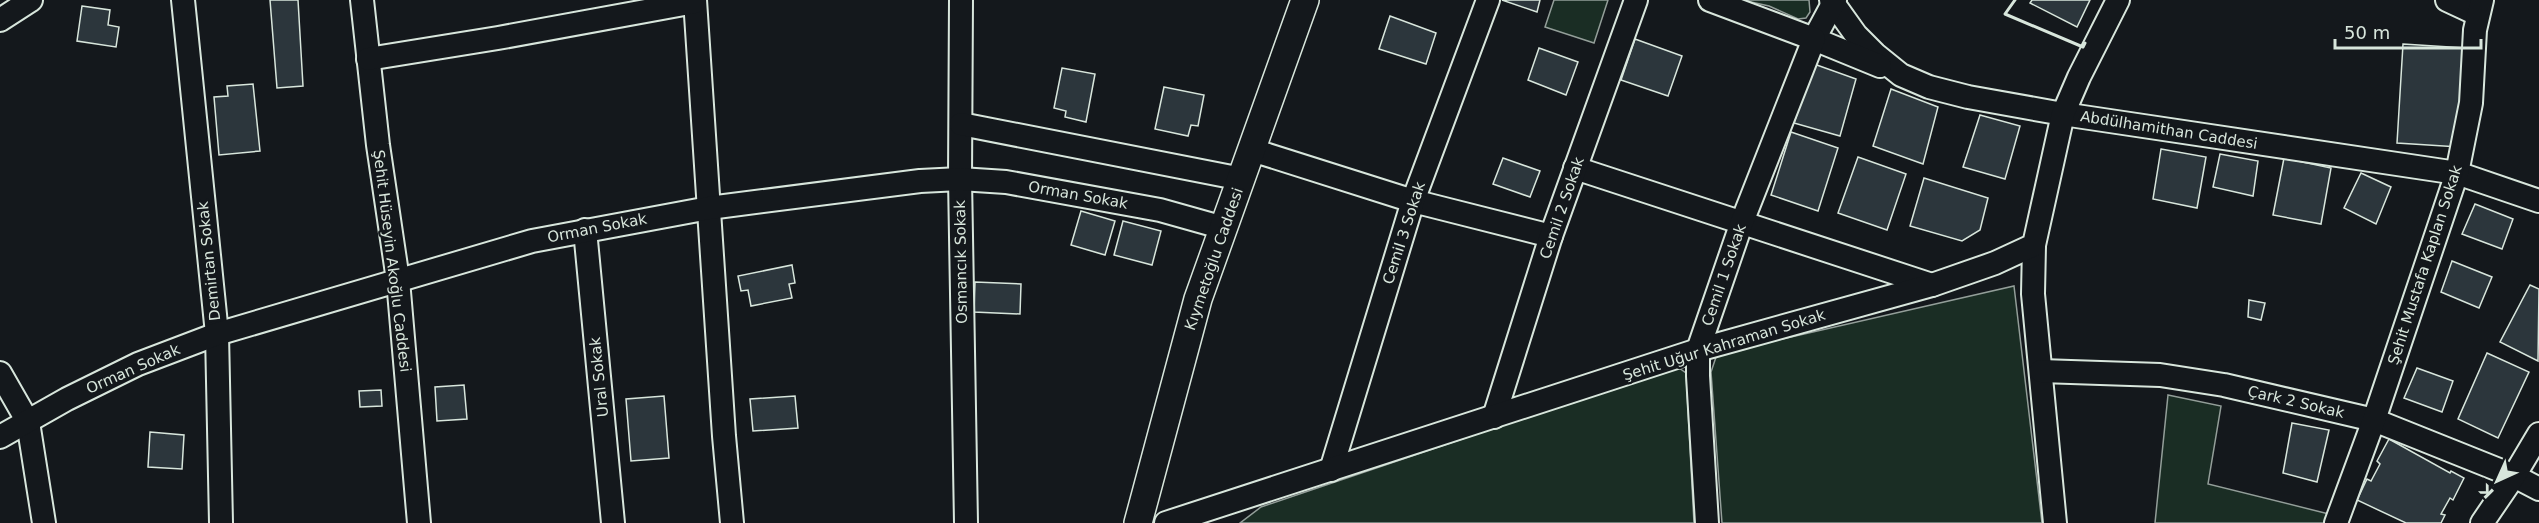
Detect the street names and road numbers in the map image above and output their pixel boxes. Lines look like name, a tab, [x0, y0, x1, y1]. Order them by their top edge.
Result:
street label: Abdülhamithan Caddesi	[2079, 107, 2259, 153]
street label: Şehit Hüseyin Akoğlu Caddesi	[369, 149, 415, 373]
street label: Cemil 2 Sokak	[1536, 154, 1588, 261]
street label: Şehit Mustafa Kaplan Sokak	[2384, 163, 2466, 367]
street label: Orman Sokak	[1027, 177, 1129, 213]
street label: Cemil 3 Sokak	[1379, 179, 1429, 287]
street label: Kıymetoğlu Caddesi	[1181, 185, 1247, 333]
street label: Demirtan Sokak	[194, 200, 224, 322]
street label: Osmancık Sokak	[951, 200, 971, 324]
street label: Orman Sokak	[546, 209, 648, 246]
street label: Cemil 1 Sokak	[1698, 221, 1750, 328]
street label: Şehit Uğur Kahraman Sokak	[1621, 305, 1828, 384]
street label: Ural Sokak	[586, 336, 612, 418]
street label: Orman Sokak	[83, 340, 183, 398]
street label: Çark 2 Sokak	[2246, 382, 2346, 422]

